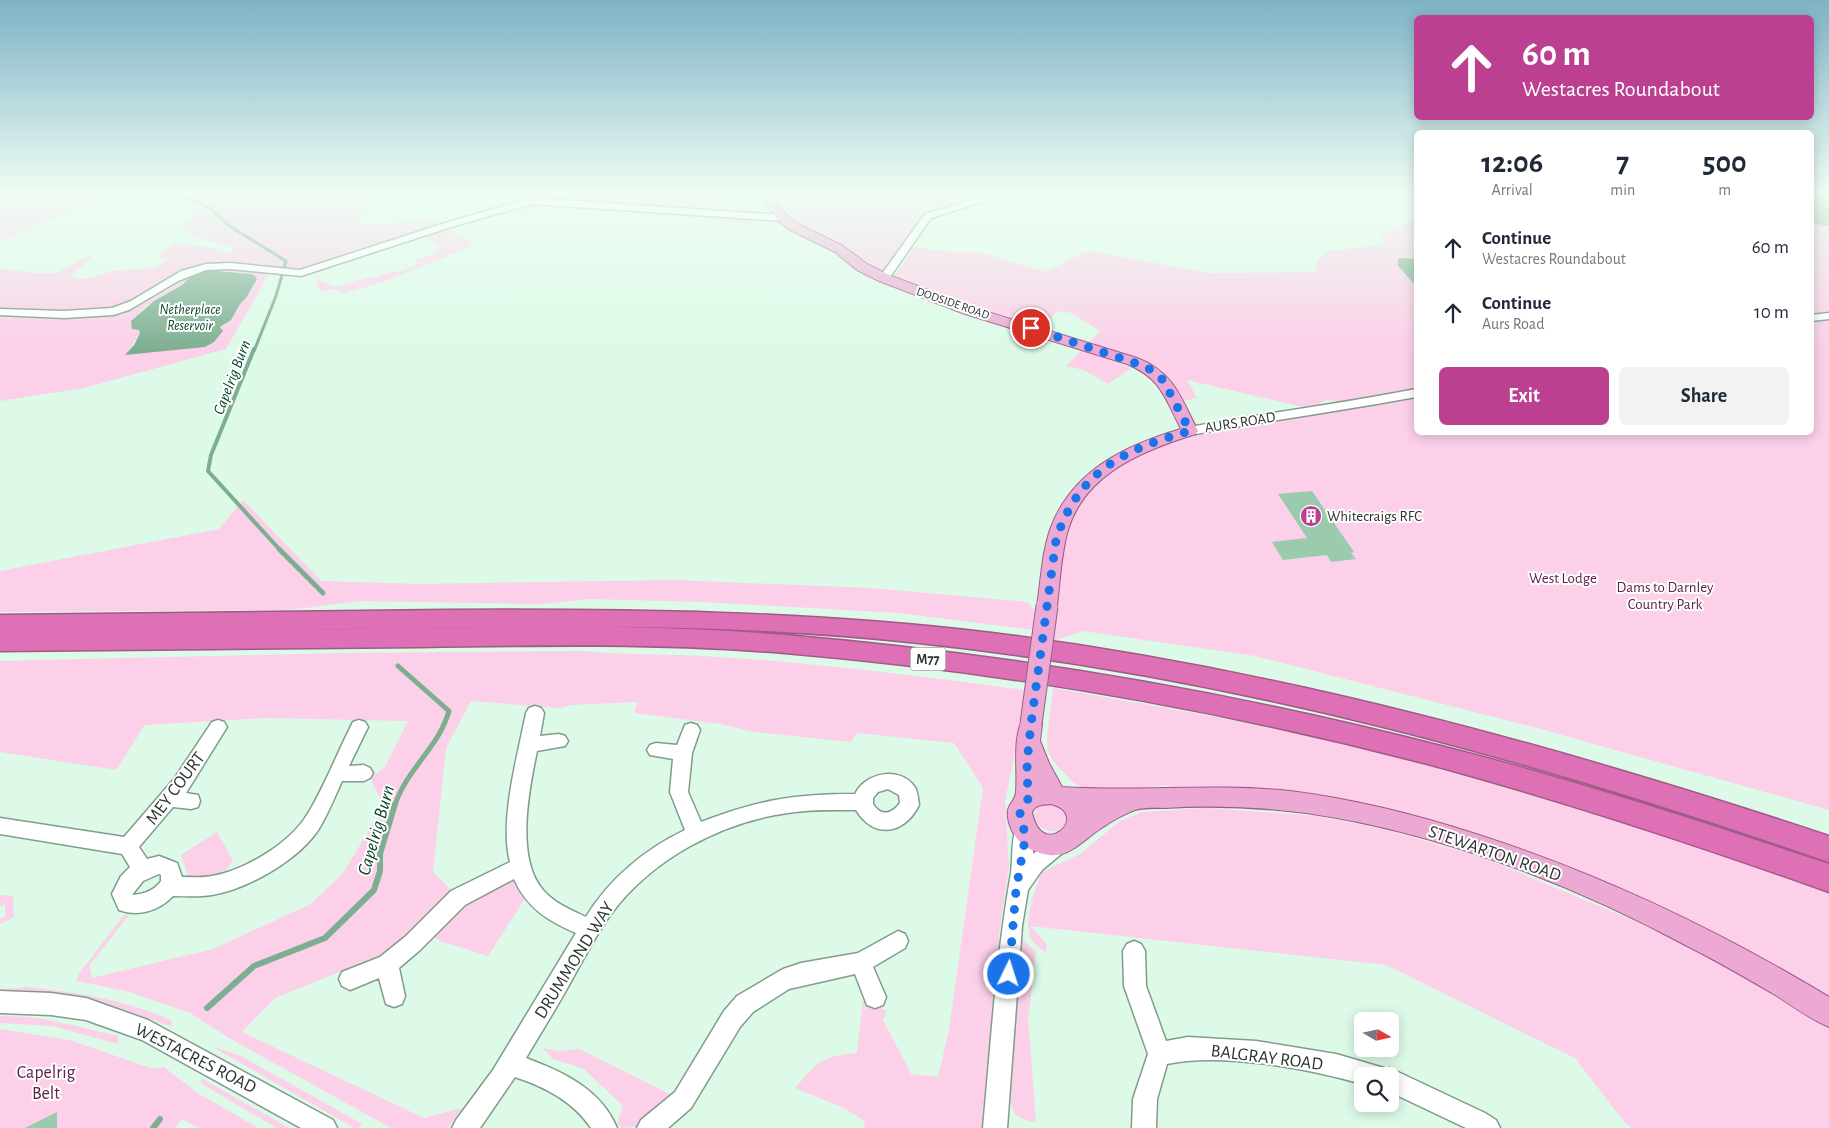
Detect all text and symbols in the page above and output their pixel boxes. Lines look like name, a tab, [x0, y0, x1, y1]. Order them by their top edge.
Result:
icon: ahead	[1439, 35, 1504, 100]
text: 60 m	[1522, 37, 1591, 72]
text: Westacres Roundabout	[1522, 78, 1720, 100]
text: 12:06	[1481, 148, 1543, 178]
text: 7	[1616, 148, 1629, 178]
text: 500	[1703, 148, 1747, 178]
text: Arrival	[1492, 182, 1533, 198]
text: min	[1610, 182, 1635, 198]
text: m	[1718, 182, 1731, 198]
text: Continue	[1482, 229, 1551, 248]
icon: ahead	[1439, 234, 1467, 262]
text: 60 m	[1752, 238, 1789, 257]
text: Westacres Roundabout	[1482, 251, 1626, 267]
street label: DODSIDE ROAD	[915, 285, 991, 321]
text: Continue	[1482, 294, 1551, 313]
icon: ahead	[1439, 299, 1467, 327]
water label: Netherplace Reservoir	[160, 303, 220, 333]
text: 10 m	[1754, 303, 1789, 322]
pin	[1010, 307, 1052, 349]
icon: arrive	[1017, 314, 1045, 342]
text: Aurs Road	[1482, 316, 1544, 332]
water label: Capelrig Burn	[210, 338, 254, 417]
button: Exit	[1439, 367, 1609, 425]
button: Share	[1619, 367, 1789, 425]
street label: AURS ROAD	[1204, 409, 1277, 435]
building icon: Whitecraigs RFC	[1299, 504, 1323, 528]
place label: Whitecraigs RFC	[1327, 509, 1422, 524]
park label: West Lodge	[1529, 571, 1597, 586]
park label: Dams to Darnley Country Park	[1617, 580, 1714, 612]
road number: M77	[910, 648, 946, 671]
street label: MEY COURT	[143, 749, 209, 828]
water label: Capelrig Burn	[355, 783, 398, 878]
street label: STEWARTON ROAD	[1426, 823, 1563, 885]
street label: DRUMMOND WAY	[532, 899, 618, 1022]
position arrow	[982, 947, 1034, 999]
north arrow	[1354, 1012, 1399, 1058]
map controls	[1354, 1012, 1399, 1112]
street label: WESTACRES ROAD	[132, 1021, 259, 1097]
street label: BALGRAY ROAD	[1210, 1042, 1324, 1074]
park label: Capelrig Belt	[17, 1064, 75, 1103]
button: search	[1354, 1067, 1399, 1112]

